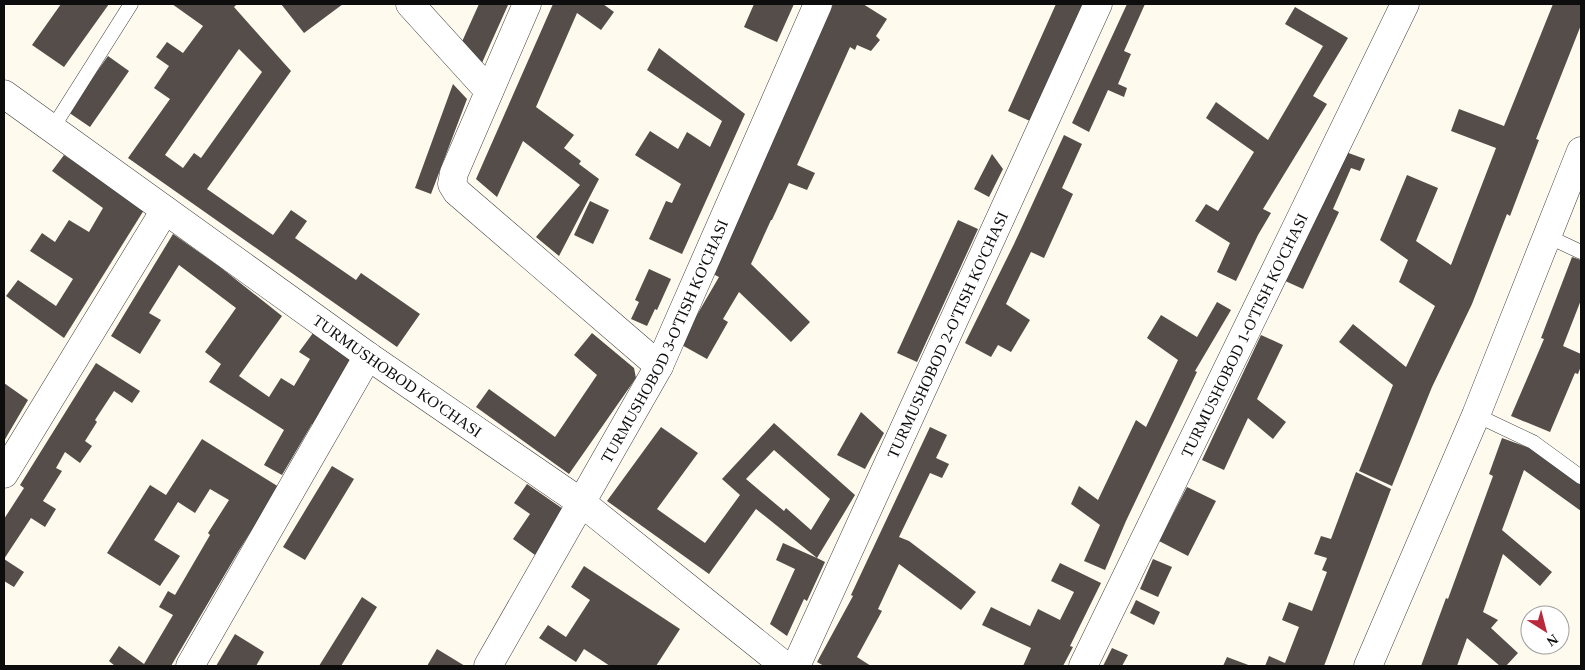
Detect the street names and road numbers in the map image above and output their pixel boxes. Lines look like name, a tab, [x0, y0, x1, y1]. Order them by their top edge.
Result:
street label: TURMUSHOBOD 2-O'TISH KO'CHASI	[884, 209, 1011, 461]
street label: TURMUSHOBOD 1-O'TISH KO'CHASI	[1177, 210, 1310, 460]
street label: TURMUSHOBOD 3-O'TISH KO'CHASI	[597, 217, 731, 466]
street label: TURMUSHOBOD KO'CHASI	[310, 311, 485, 440]

